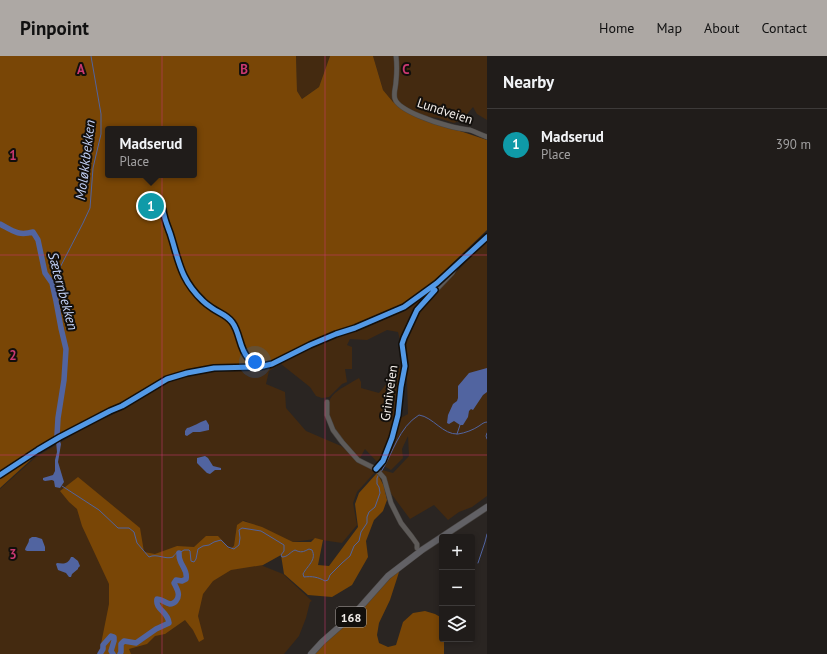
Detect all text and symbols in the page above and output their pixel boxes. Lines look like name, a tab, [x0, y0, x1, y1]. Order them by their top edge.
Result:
text: Pinpoint	[20, 16, 89, 40]
text: Home	[599, 19, 634, 37]
text: Map	[656, 19, 682, 37]
text: About	[704, 19, 740, 37]
text: Contact	[762, 19, 807, 37]
text: A	[77, 61, 85, 78]
text: B	[240, 61, 248, 78]
text: C	[402, 61, 410, 78]
text: Nearby	[503, 71, 554, 93]
street label: Lundveien	[415, 94, 475, 128]
water label: Moløkkbekken	[71, 119, 99, 201]
popup	[105, 126, 197, 178]
text: Madserud	[541, 127, 604, 146]
text: Madserud	[120, 134, 182, 153]
text: 1	[512, 136, 520, 153]
text: 390 m	[776, 136, 811, 153]
text: Place	[541, 146, 571, 163]
text: 1	[9, 147, 17, 164]
text: Place	[120, 153, 149, 170]
pin: 1	[138, 191, 164, 221]
water label: Sæternbekken	[44, 250, 82, 332]
text: 2	[9, 347, 17, 364]
your location	[245, 352, 265, 372]
street label: Griniveien	[377, 364, 401, 422]
map controls	[439, 534, 475, 642]
button: +	[439, 534, 475, 570]
text: 3	[9, 546, 17, 563]
button: −	[439, 570, 475, 606]
button: layers	[439, 606, 475, 642]
road number: 168	[336, 607, 366, 627]

